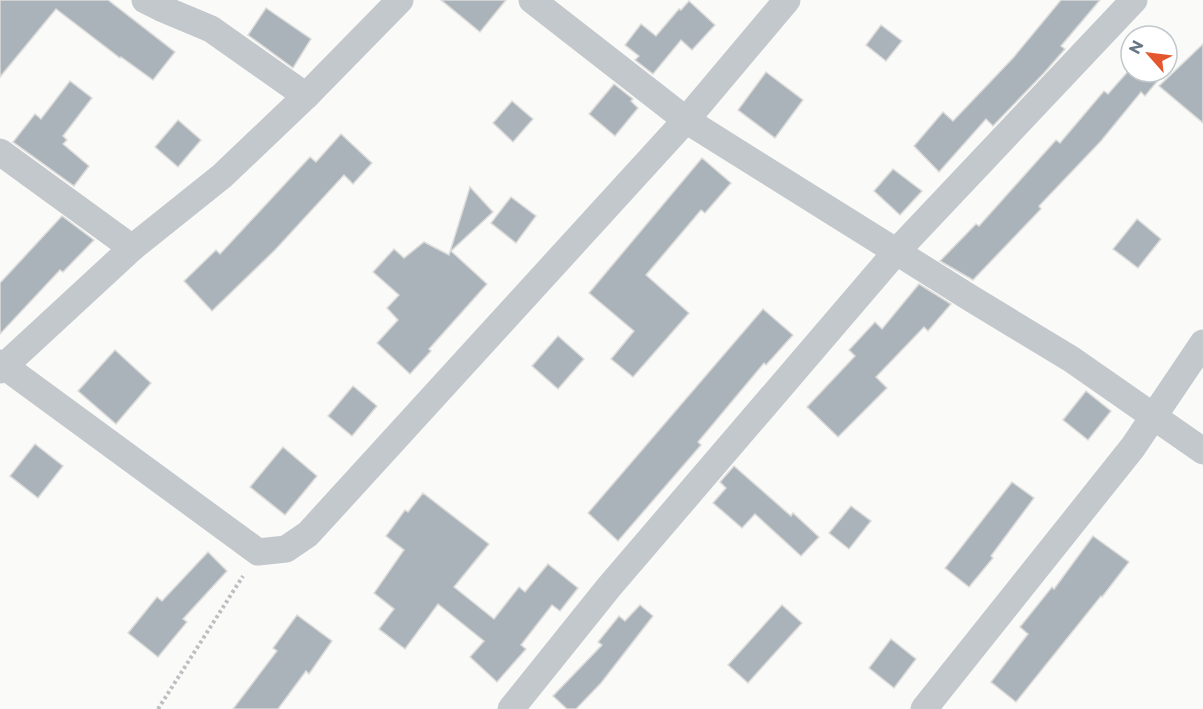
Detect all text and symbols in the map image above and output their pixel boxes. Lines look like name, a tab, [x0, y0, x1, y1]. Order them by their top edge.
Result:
north arrow	[1119, 24, 1179, 84]
text: N	[1125, 37, 1148, 57]

